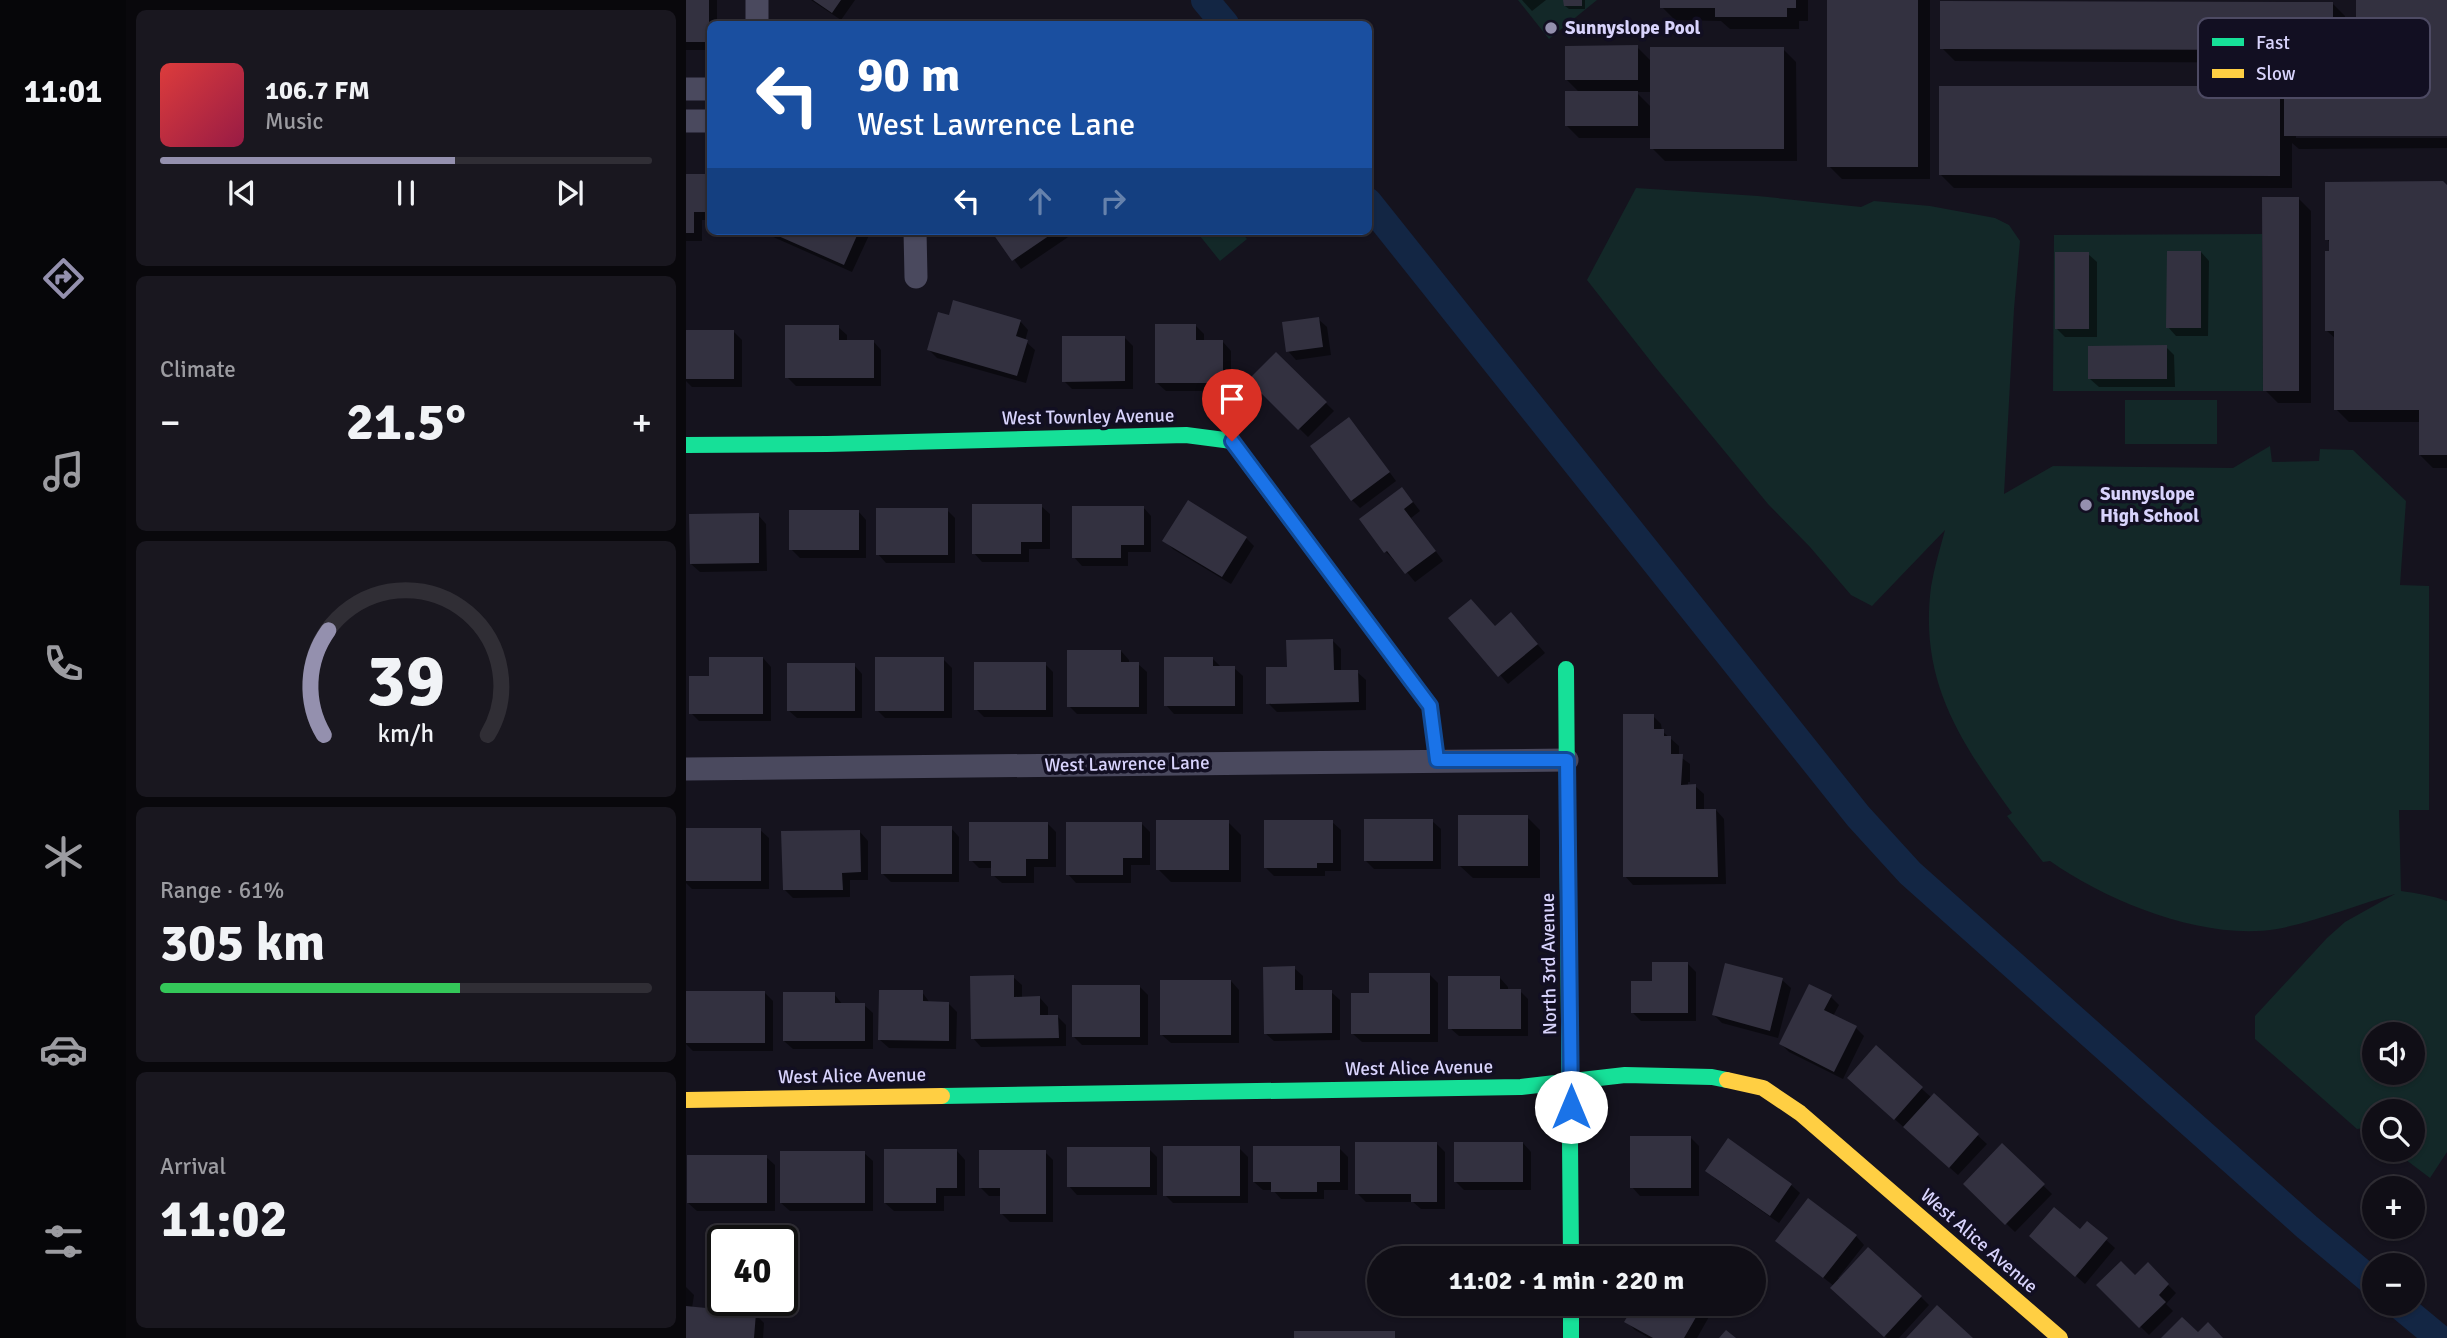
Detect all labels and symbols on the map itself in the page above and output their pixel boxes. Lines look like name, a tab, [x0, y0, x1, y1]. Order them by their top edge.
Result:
place label: Sunnyslope Pool	[1565, 16, 1701, 40]
legend	[2198, 18, 2430, 98]
marker: Sunnyslope Pool	[1543, 20, 1559, 36]
text: Fast	[2256, 31, 2290, 55]
text: Slow	[2256, 62, 2296, 86]
pin	[1202, 369, 1262, 441]
street label: West Townley Avenue	[1001, 403, 1175, 431]
place label: Sunnyslope High School	[2100, 482, 2199, 528]
marker: Sunnyslope High School	[2078, 497, 2094, 513]
street label: West Lawrence Lane	[1044, 751, 1210, 777]
street label: North 3rd Avenue	[1536, 893, 1562, 1035]
street label: West Alice Avenue	[1345, 1055, 1493, 1081]
street label: West Alice Avenue	[778, 1063, 926, 1089]
position arrow	[1534, 1070, 1608, 1144]
street label: West Alice Avenue	[1915, 1183, 2043, 1299]
speed limit sign: 40	[707, 1225, 798, 1316]

